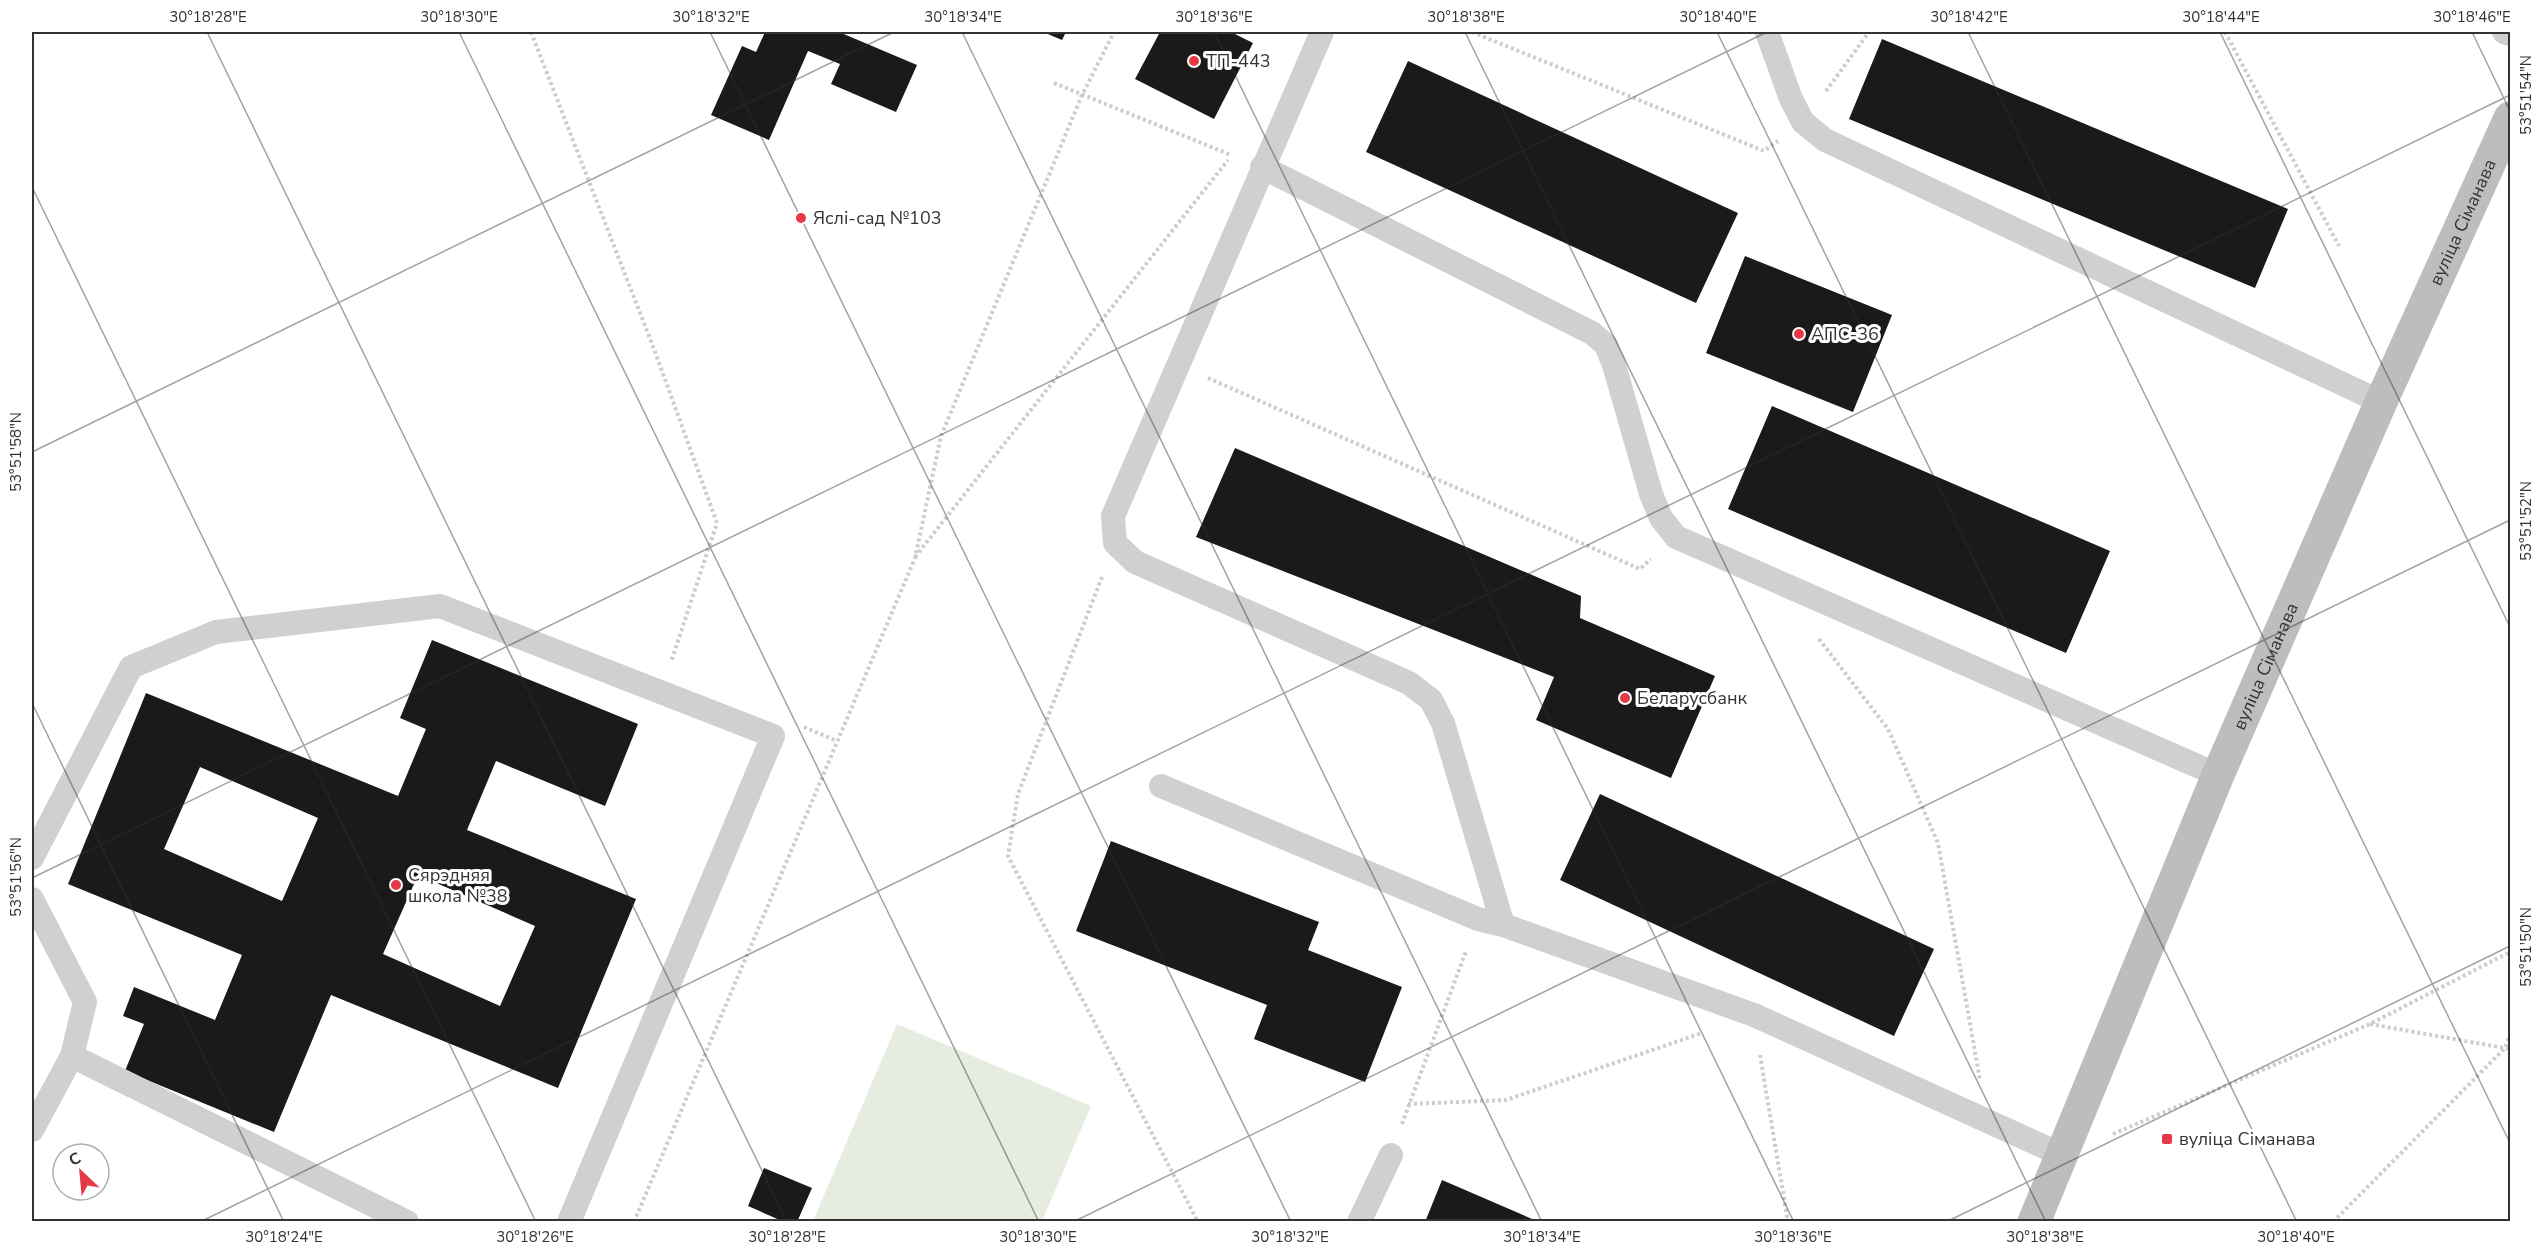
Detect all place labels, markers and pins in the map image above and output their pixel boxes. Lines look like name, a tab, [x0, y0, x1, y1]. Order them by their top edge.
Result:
place label: ТП-443	[1206, 49, 1270, 73]
marker: ТП-443	[1187, 54, 1201, 68]
place label: Яслі-сад №103	[813, 206, 941, 230]
marker: Яслі-сад №103	[794, 211, 808, 225]
place label: АПС-36	[1811, 322, 1879, 346]
marker: АПС-36	[1792, 327, 1806, 341]
place label: Беларусбанк	[1637, 686, 1748, 710]
marker: Беларусбанк	[1618, 691, 1632, 705]
place label: Сярэдняя школа №38	[408, 863, 508, 908]
marker: Сярэдняя школа №38	[389, 878, 403, 892]
place label: вуліца Сіманава	[2179, 1127, 2315, 1151]
marker: вуліца Сіманава	[2160, 1132, 2174, 1146]

